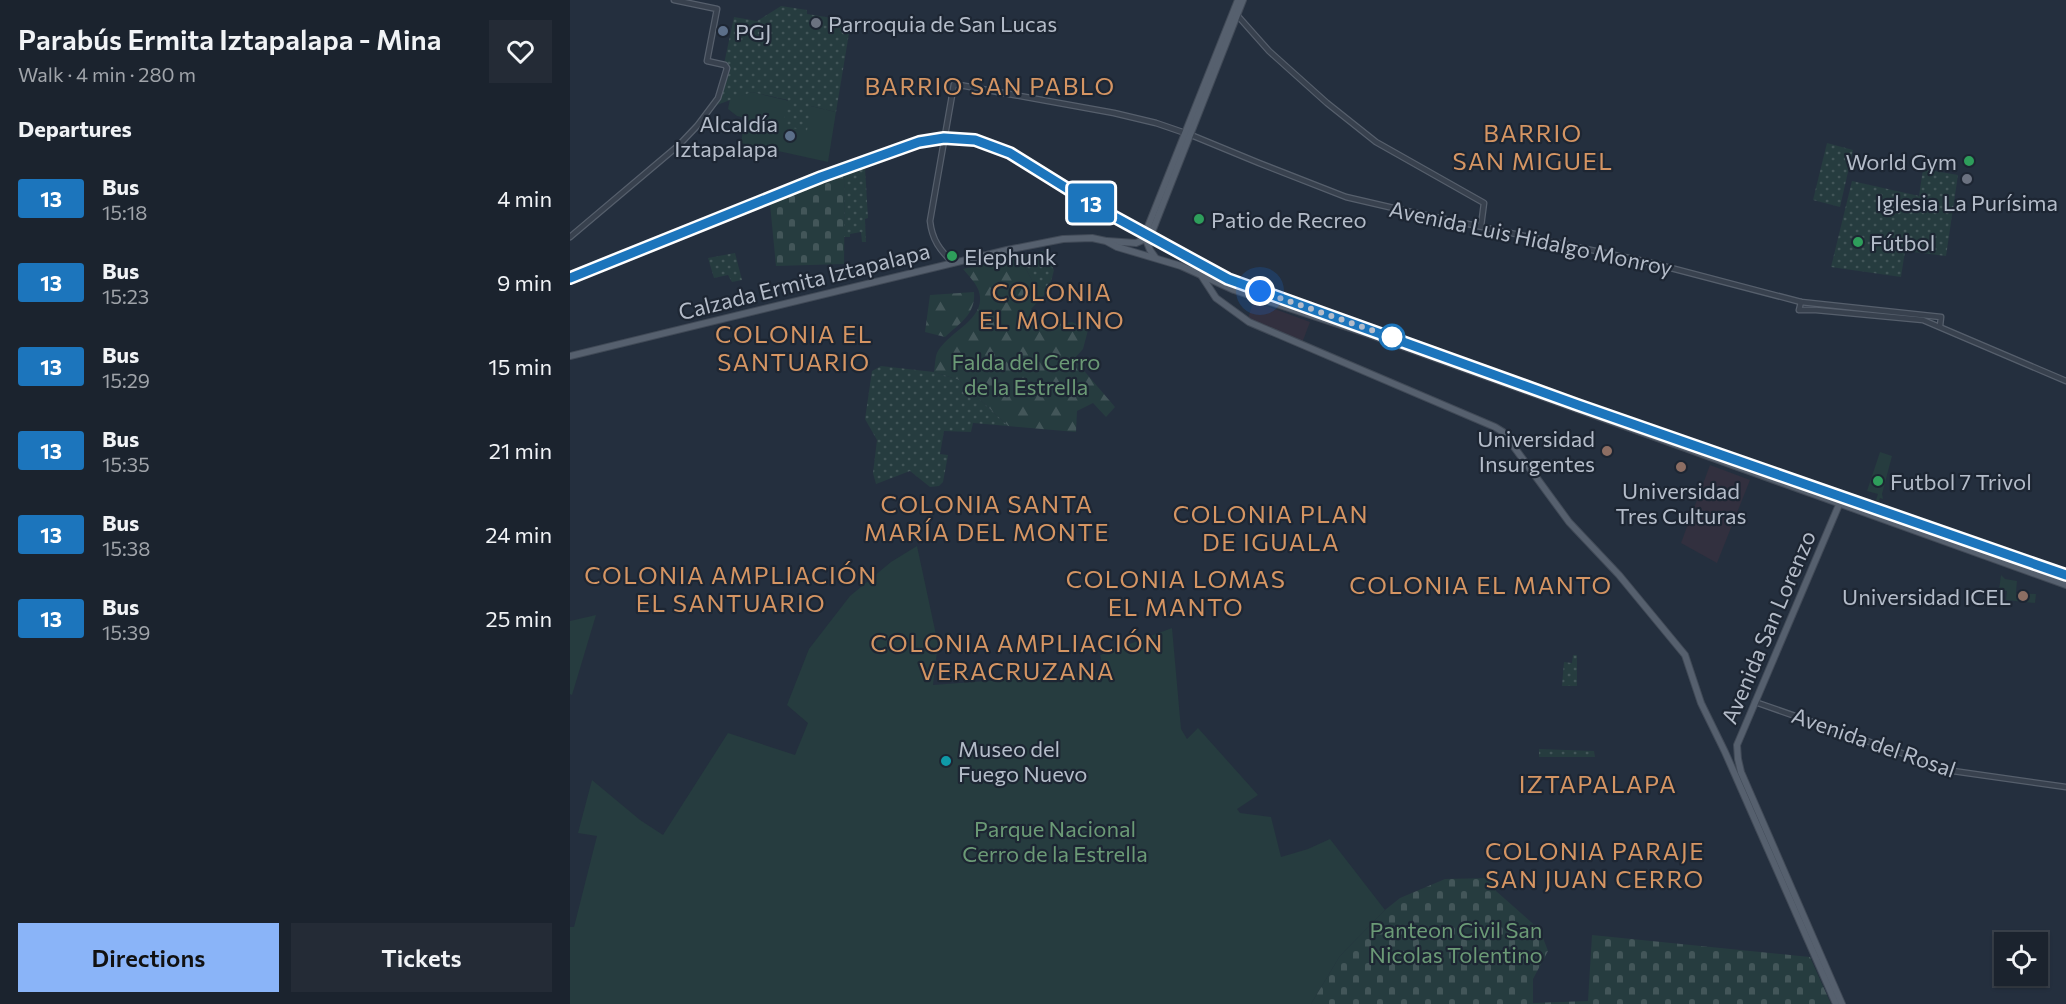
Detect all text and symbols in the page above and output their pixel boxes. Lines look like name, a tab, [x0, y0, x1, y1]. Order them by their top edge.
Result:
place label: Parroquia de San Lucas	[828, 10, 1057, 37]
marker: Parroquia de San Lucas	[809, 16, 823, 30]
place label: PGJ	[735, 18, 771, 45]
button: heart	[489, 20, 552, 83]
text: Parabús Ermita Iztapalapa - Mina	[18, 22, 442, 56]
marker: PGJ	[716, 24, 730, 38]
text: Walk · 4 min · 280 m	[18, 62, 196, 86]
district label: BARRIO SAN PABLO	[864, 71, 1116, 100]
place label: Alcaldía Iztapalapa	[674, 110, 778, 162]
text: Departures	[18, 115, 132, 142]
district label: BARRIO SAN MIGUEL	[1452, 118, 1614, 175]
marker: Alcaldía Iztapalapa	[783, 129, 797, 143]
place label: World Gym	[1845, 148, 1957, 175]
marker: World Gym	[1962, 154, 1976, 168]
marker: Iglesia La Purísima	[1960, 172, 1974, 186]
text: Bus	[102, 173, 139, 200]
line badge: 13	[1064, 184, 1118, 222]
text: 4 min	[497, 185, 552, 212]
text: 13	[40, 186, 62, 211]
place label: Iglesia La Purísima	[1876, 189, 2058, 216]
text: 13	[1080, 191, 1102, 216]
street label: Avenida Luis Hidalgo Monroy	[1387, 195, 1675, 281]
text: 15:18	[102, 200, 147, 224]
place label: Patio de Recreo	[1211, 206, 1367, 233]
marker: Patio de Recreo	[1192, 212, 1206, 226]
place label: Fútbol	[1870, 229, 1935, 256]
marker: Fútbol	[1851, 235, 1865, 249]
street label: Calzada Ermita Iztapalapa	[675, 237, 933, 325]
place label: Elephunk	[964, 243, 1057, 270]
marker: Elephunk	[945, 249, 959, 263]
text: Bus	[102, 257, 139, 284]
text: 9 min	[497, 269, 552, 296]
text: 13	[40, 270, 62, 295]
your location	[1245, 276, 1275, 306]
district label: COLONIA EL MOLINO	[979, 277, 1125, 334]
text: 15:23	[102, 284, 149, 308]
district label: COLONIA EL SANTUARIO	[715, 319, 873, 376]
unlabelled marker	[1379, 324, 1405, 350]
text: Bus	[102, 341, 139, 368]
park label: Falda del Cerro de la Estrella	[952, 348, 1100, 400]
text: 15 min	[488, 353, 552, 380]
text: 13	[40, 354, 62, 379]
text: 15:29	[102, 368, 150, 392]
text: Bus	[102, 425, 139, 452]
place label: Universidad Insurgentes	[1477, 425, 1595, 477]
text: 21 min	[489, 437, 552, 464]
text: 13	[40, 438, 62, 463]
marker: Universidad Insurgentes	[1600, 444, 1614, 458]
text: 15:35	[102, 452, 150, 476]
marker: Universidad Tres Culturas	[1674, 460, 1688, 474]
place label: Futbol 7 Trivol	[1890, 468, 2032, 495]
marker: Futbol 7 Trivol	[1871, 474, 1885, 488]
place label: Universidad Tres Culturas	[1616, 477, 1746, 529]
district label: COLONIA SANTA MARÍA DEL MONTE	[864, 489, 1110, 546]
district label: COLONIA PLAN DE IGUALA	[1173, 499, 1369, 556]
text: Bus	[102, 509, 139, 536]
text: 24 min	[485, 521, 552, 548]
text: 13	[40, 522, 62, 547]
street label: Avenida San Lorenzo	[1715, 526, 1821, 728]
text: 15:38	[102, 536, 150, 560]
district label: COLONIA AMPLIACIÓN EL SANTUARIO	[584, 560, 878, 617]
district label: COLONIA LOMAS EL MANTO	[1066, 564, 1286, 621]
district label: COLONIA EL MANTO	[1349, 570, 1613, 599]
place label: Universidad ICEL	[1842, 583, 2011, 610]
marker: Universidad ICEL	[2016, 589, 2030, 603]
text: Bus	[102, 593, 139, 620]
text: 25 min	[485, 605, 552, 632]
text: 13	[40, 606, 62, 631]
text: 15:39	[102, 620, 150, 644]
district label: COLONIA AMPLIACIÓN VERACRUZANA	[870, 628, 1164, 685]
street label: Avenida del Rosal	[1788, 701, 1960, 783]
place label: Museo del Fuego Nuevo	[958, 735, 1088, 787]
marker: Museo del Fuego Nuevo	[939, 754, 953, 768]
district label: IZTAPALAPA	[1519, 769, 1677, 798]
park label: Parque Nacional Cerro de la Estrella	[962, 815, 1148, 867]
district label: COLONIA PARAJE SAN JUAN CERRO	[1485, 836, 1705, 893]
park label: Panteon Civil San Nicolas Tolentino	[1369, 916, 1543, 968]
button: Directions	[18, 923, 279, 992]
button: Tickets	[291, 923, 552, 992]
map controls	[1994, 932, 2048, 986]
button: locate	[1994, 932, 2048, 986]

